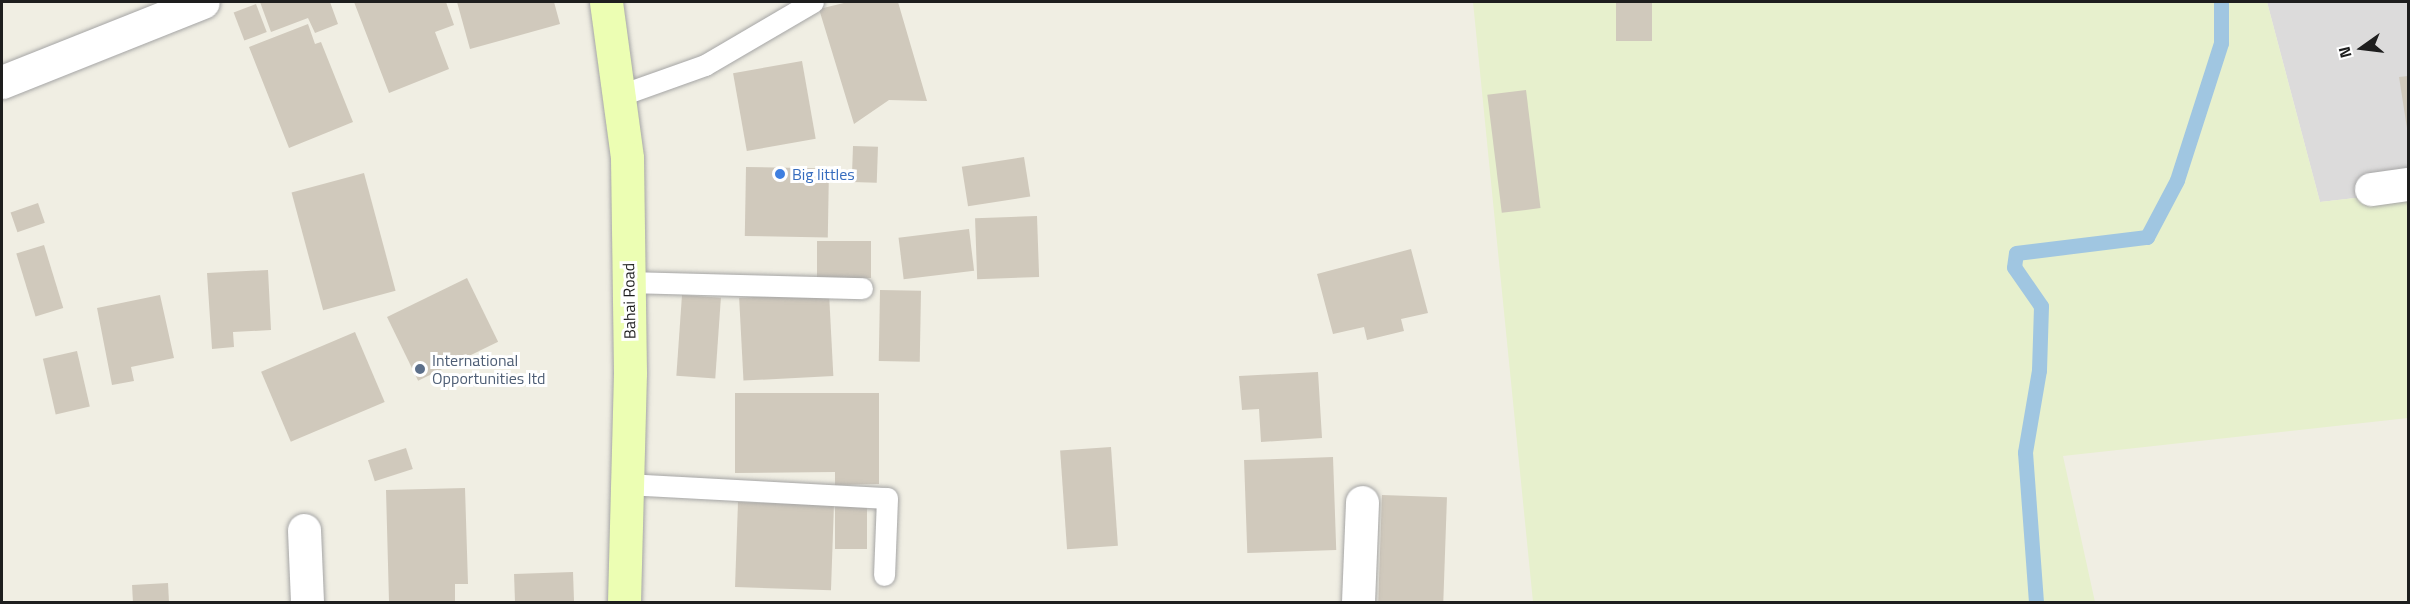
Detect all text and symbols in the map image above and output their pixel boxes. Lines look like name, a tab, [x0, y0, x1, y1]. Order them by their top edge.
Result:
north arrow	[2332, 18, 2392, 78]
text: N	[2332, 44, 2358, 61]
place label: Big littles	[792, 164, 855, 184]
marker: Big littles	[773, 167, 787, 181]
street label: Bahai Road	[619, 263, 639, 339]
place label: International Opportunities ltd	[432, 350, 546, 388]
marker: International Opportunities ltd	[413, 362, 427, 376]

